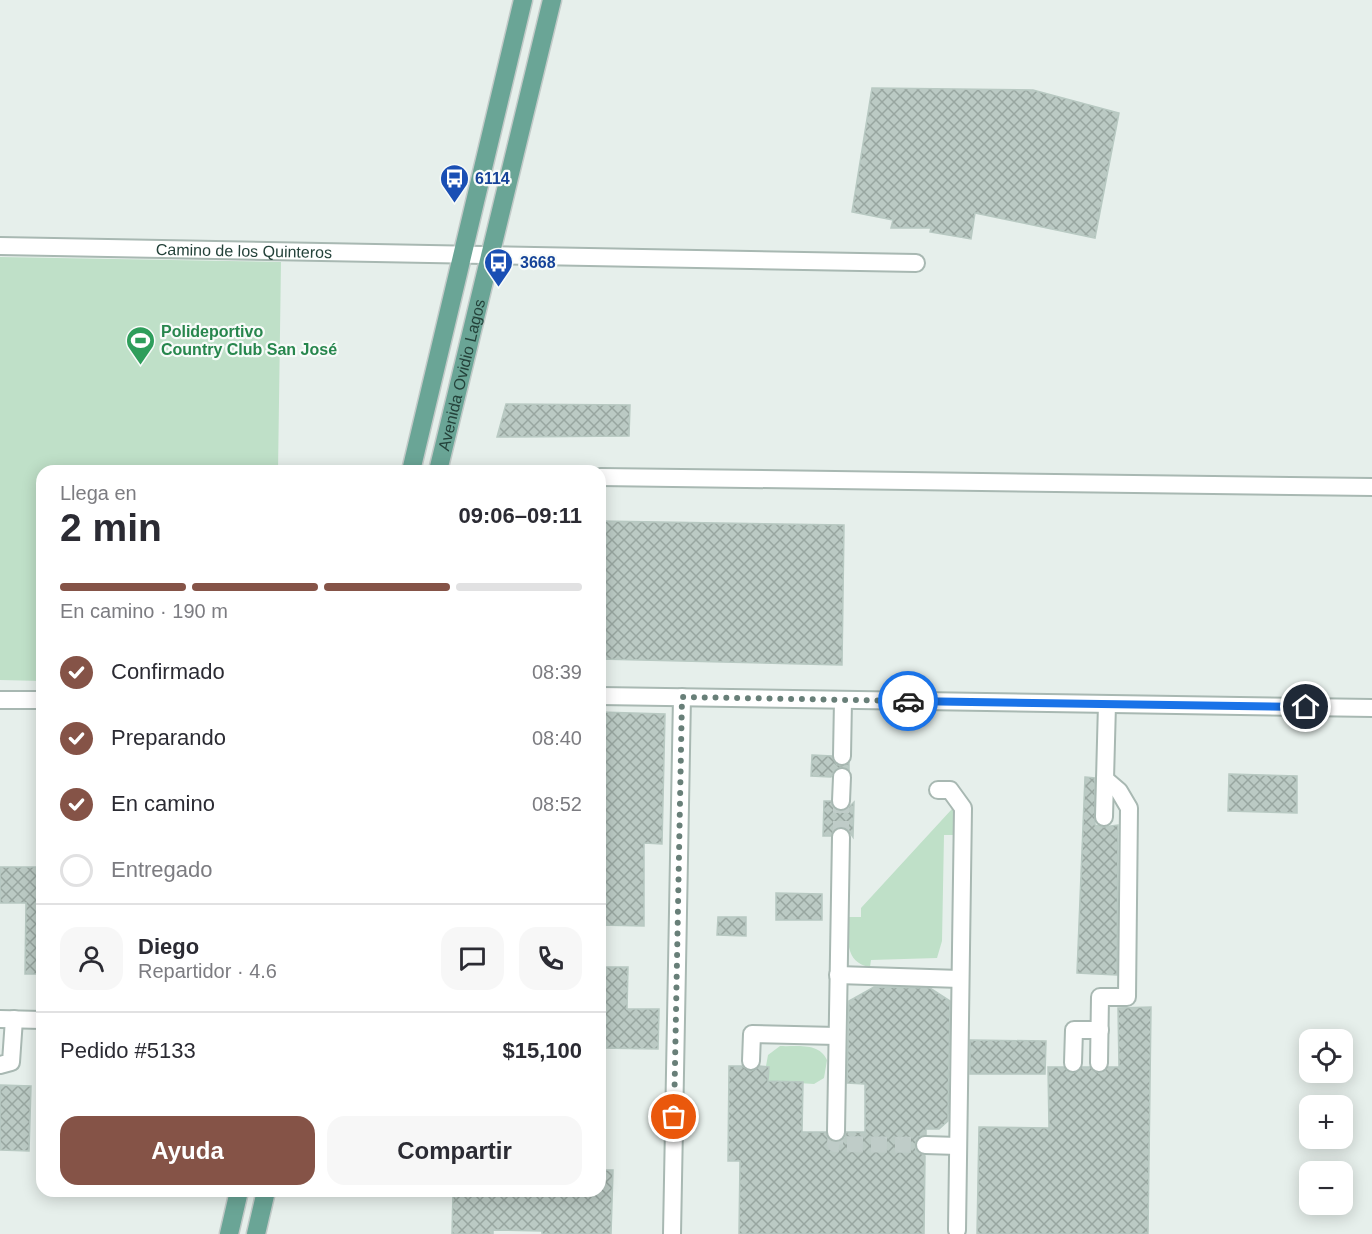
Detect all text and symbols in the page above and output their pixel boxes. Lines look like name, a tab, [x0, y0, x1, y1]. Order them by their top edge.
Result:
bus stop icon: 6114	[438, 162, 470, 204]
place label: 6114	[475, 170, 510, 187]
street label: Camino de los Quinteros	[156, 241, 332, 261]
bus stop icon: 3668	[483, 246, 515, 288]
place label: 3668	[520, 254, 556, 271]
street label: Avenida Ovidio Lagos	[435, 297, 488, 452]
place label: Polideportivo Country Club San José	[161, 323, 337, 358]
sports icon: Polideportivo Country Club San José	[124, 324, 156, 366]
text: Llega en	[60, 482, 137, 504]
text: 09:06–09:11	[458, 503, 582, 528]
text: 2 min	[60, 506, 162, 549]
text: En camino · 190 m	[60, 600, 228, 622]
icon: check	[60, 656, 93, 689]
text: Confirmado	[111, 659, 225, 684]
text: 08:39	[532, 661, 582, 683]
courier	[878, 671, 938, 731]
pin	[1280, 681, 1331, 732]
icon: car	[892, 685, 925, 718]
icon: home	[1289, 690, 1322, 723]
icon: check	[60, 722, 93, 755]
text: Preparando	[111, 725, 226, 750]
text: 08:40	[532, 727, 582, 749]
icon: check	[60, 788, 93, 821]
text: En camino	[111, 791, 215, 816]
text: 08:52	[532, 793, 582, 815]
text: Entregado	[111, 857, 213, 882]
button: person	[60, 927, 123, 990]
button: chat	[441, 927, 504, 990]
button: phone	[519, 927, 582, 990]
text: Diego	[138, 934, 199, 959]
text: Repartidor · 4.6	[138, 960, 277, 982]
map controls	[1299, 1029, 1353, 1215]
button: locate	[1299, 1029, 1353, 1083]
text: Pedido #5133	[60, 1038, 196, 1063]
text: $15,100	[502, 1038, 582, 1063]
pin	[648, 1091, 699, 1142]
button: +	[1299, 1095, 1353, 1149]
icon: bag	[657, 1100, 690, 1133]
button: Ayuda	[60, 1116, 315, 1185]
button: Compartir	[327, 1116, 582, 1185]
button: −	[1299, 1161, 1353, 1215]

